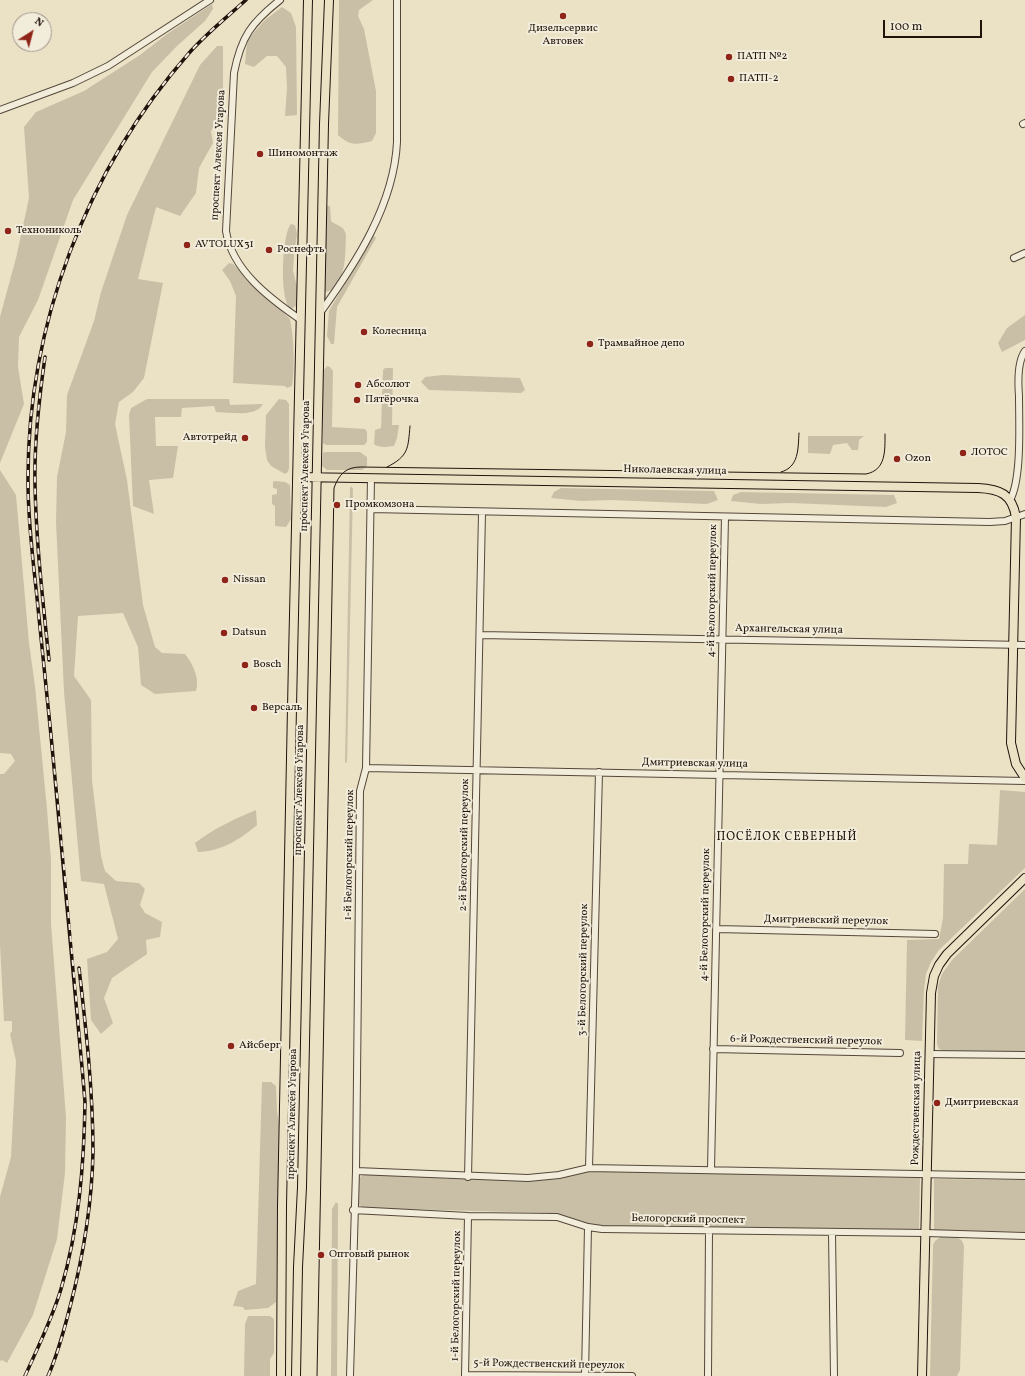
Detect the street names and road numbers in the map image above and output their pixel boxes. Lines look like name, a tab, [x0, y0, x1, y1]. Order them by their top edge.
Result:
street label: проспект Алексея Угарова	[209, 89, 229, 221]
street label: проспект Алексея Угарова	[298, 400, 314, 532]
street label: Николаевская улица	[623, 463, 727, 479]
street label: 4-й Белогорский переулок	[705, 524, 721, 658]
street label: Архангельская улица	[735, 622, 843, 638]
street label: проспект Алексея Угарова	[292, 724, 308, 856]
street label: Дмитриевская улица	[642, 756, 748, 772]
street label: 2-й Белогорский переулок	[457, 778, 473, 912]
street label: 1-й Белогорский переулок	[342, 789, 358, 921]
street label: 4-й Белогорский переулок	[698, 848, 714, 982]
street label: 3-й Белогорский переулок	[576, 904, 592, 1036]
street label: Дмитриевский переулок	[764, 913, 888, 929]
street label: 6-й Рождественский переулок	[730, 1033, 882, 1049]
street label: проспект Алексея Угарова	[285, 1048, 301, 1180]
street label: Рождественская улица	[909, 1051, 925, 1165]
street label: Белогорский проспект	[631, 1212, 745, 1228]
street label: 1-й Белогорский переулок	[449, 1230, 465, 1362]
street label: 5-й Рождественский переулок	[473, 1357, 625, 1373]

